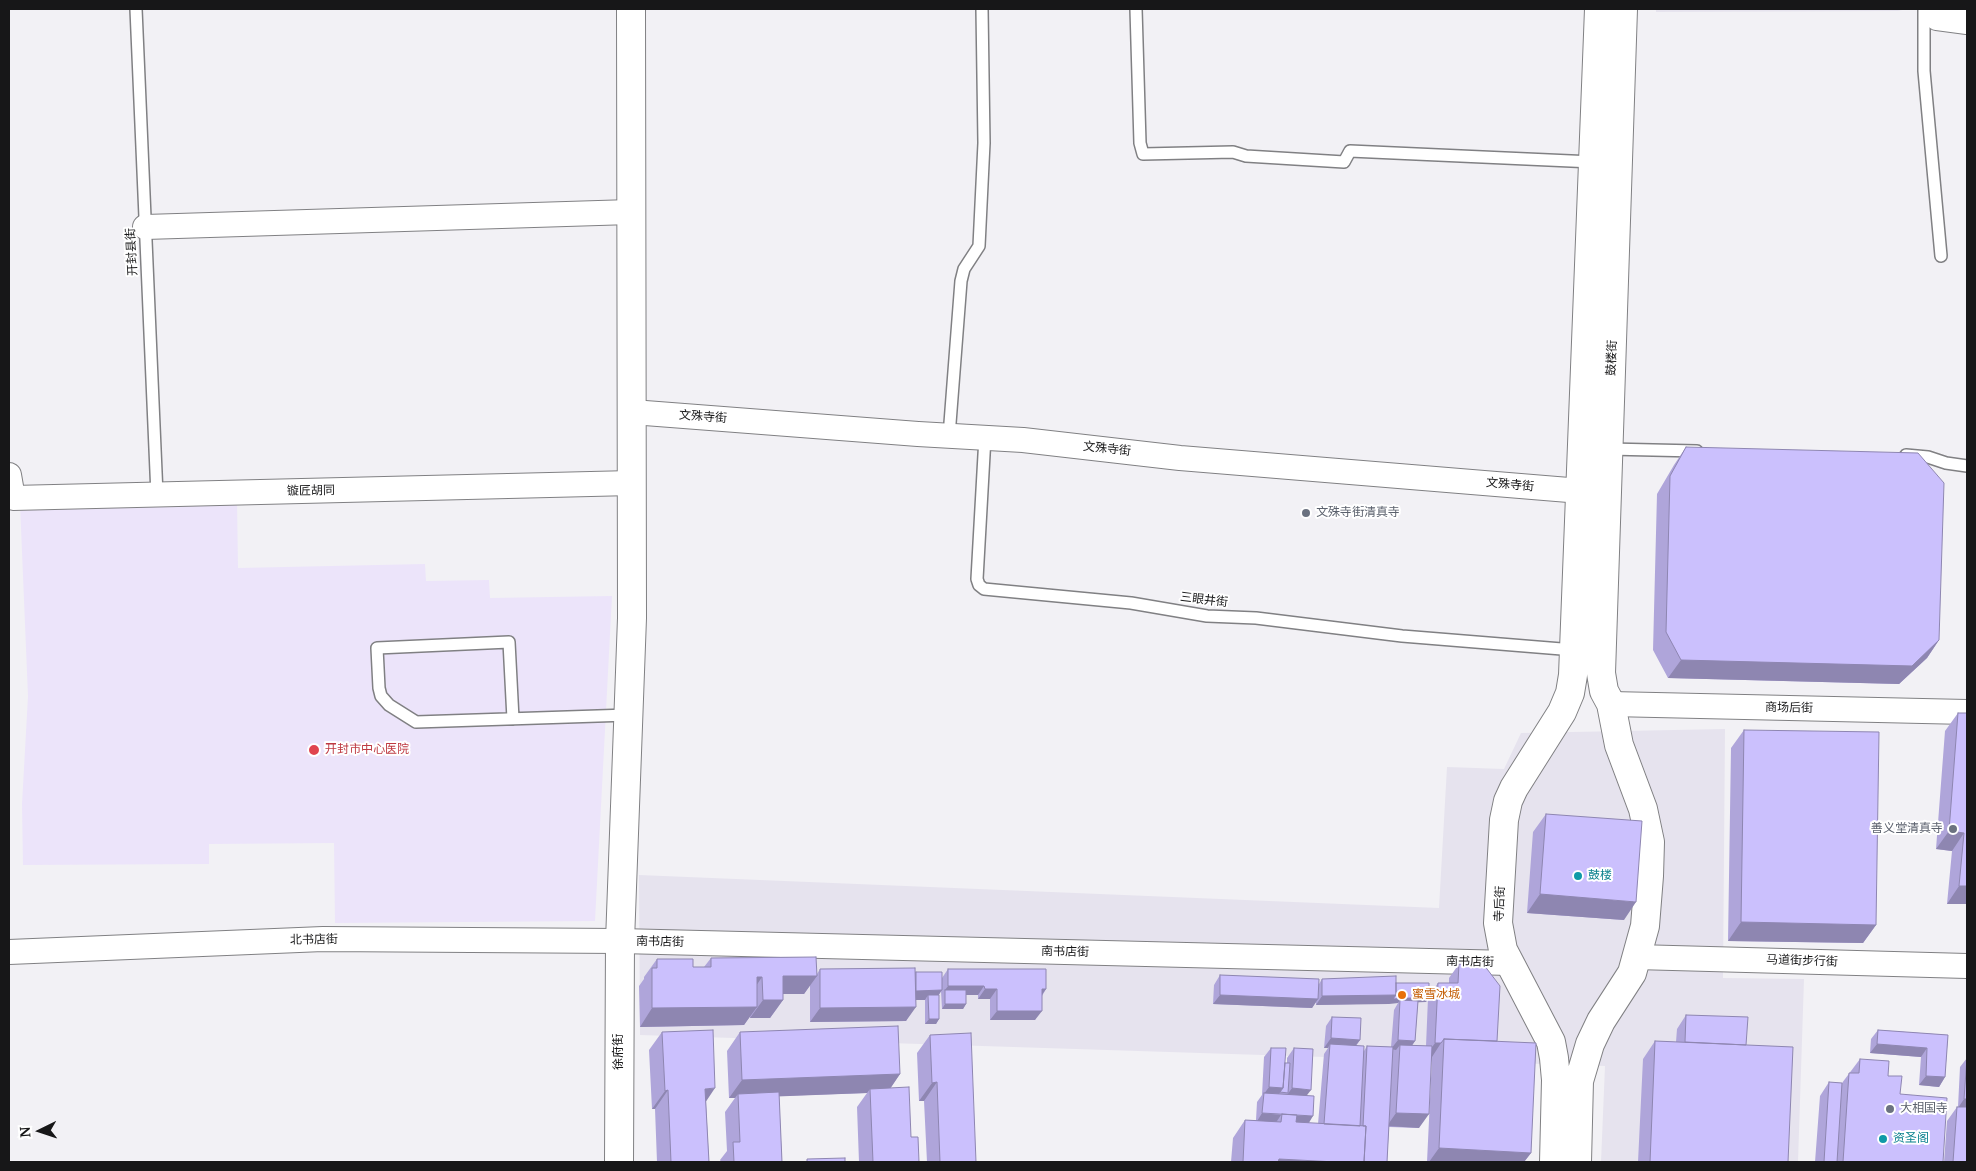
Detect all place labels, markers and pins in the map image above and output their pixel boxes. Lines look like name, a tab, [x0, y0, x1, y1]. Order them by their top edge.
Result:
place label: 文殊寺街清真寺	[1316, 506, 1400, 520]
marker: 文殊寺街清真寺	[1300, 507, 1312, 519]
marker: 开封市中心医院	[307, 743, 321, 757]
place label: 开封市中心医院	[325, 743, 409, 757]
place label: 善义堂清真寺	[1871, 822, 1943, 836]
marker: 善义堂清真寺	[1947, 823, 1959, 835]
place label: 鼓楼	[1588, 869, 1612, 883]
marker: 鼓楼	[1572, 870, 1584, 882]
place label: 蜜雪冰城	[1412, 988, 1460, 1002]
marker: 蜜雪冰城	[1396, 989, 1408, 1001]
place label: 大相国寺	[1900, 1102, 1948, 1116]
marker: 大相国寺	[1884, 1103, 1896, 1115]
place label: 资圣阁	[1893, 1132, 1929, 1146]
marker: 资圣阁	[1877, 1133, 1889, 1145]

